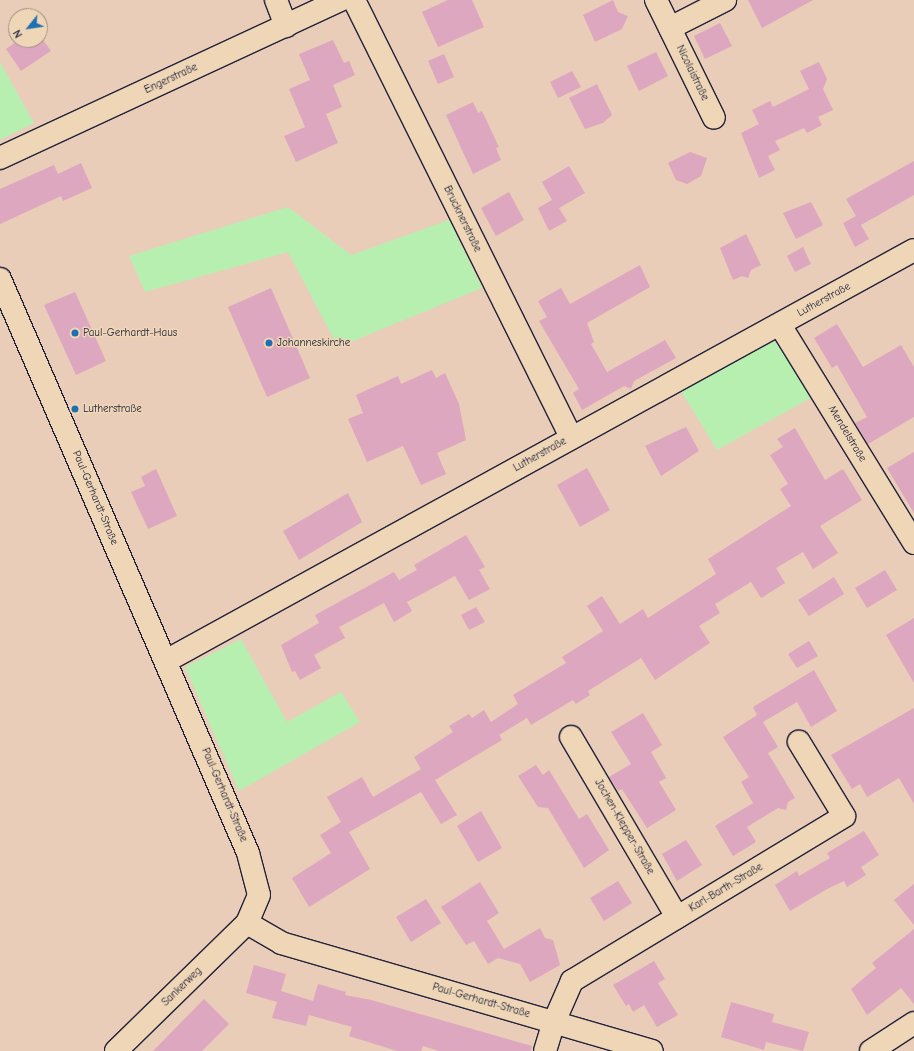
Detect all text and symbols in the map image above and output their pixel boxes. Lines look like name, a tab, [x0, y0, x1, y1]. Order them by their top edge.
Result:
north arrow	[8, 8, 48, 48]
text: N	[11, 27, 25, 40]
street label: Nicolaistraße	[673, 43, 711, 103]
street label: Engerstraße	[142, 61, 200, 97]
street label: Brucknerstraße	[440, 184, 484, 254]
street label: Lutherstraße	[795, 280, 853, 320]
place label: Paul-Gerhardt-Haus	[83, 326, 177, 340]
marker: Paul-Gerhardt-Haus	[70, 328, 80, 338]
place label: Johanneskirche	[277, 336, 350, 350]
marker: Johanneskirche	[264, 338, 274, 348]
place label: Lutherstraße	[83, 402, 142, 416]
street label: Mendelstraße	[825, 403, 869, 465]
marker: Lutherstraße	[70, 404, 80, 414]
street label: Lutherstraße	[511, 435, 569, 475]
street label: Paul-Gerhardt-Straße	[69, 449, 121, 547]
street label: Paul-Gerhardt-Straße	[198, 746, 250, 844]
street label: Jochen-Klepper-Straße	[591, 777, 657, 877]
street label: Karl-Barth-Straße	[687, 861, 765, 915]
street label: Sankerweg	[159, 965, 205, 1009]
street label: Paul-Gerhardt-Straße	[431, 981, 531, 1021]

